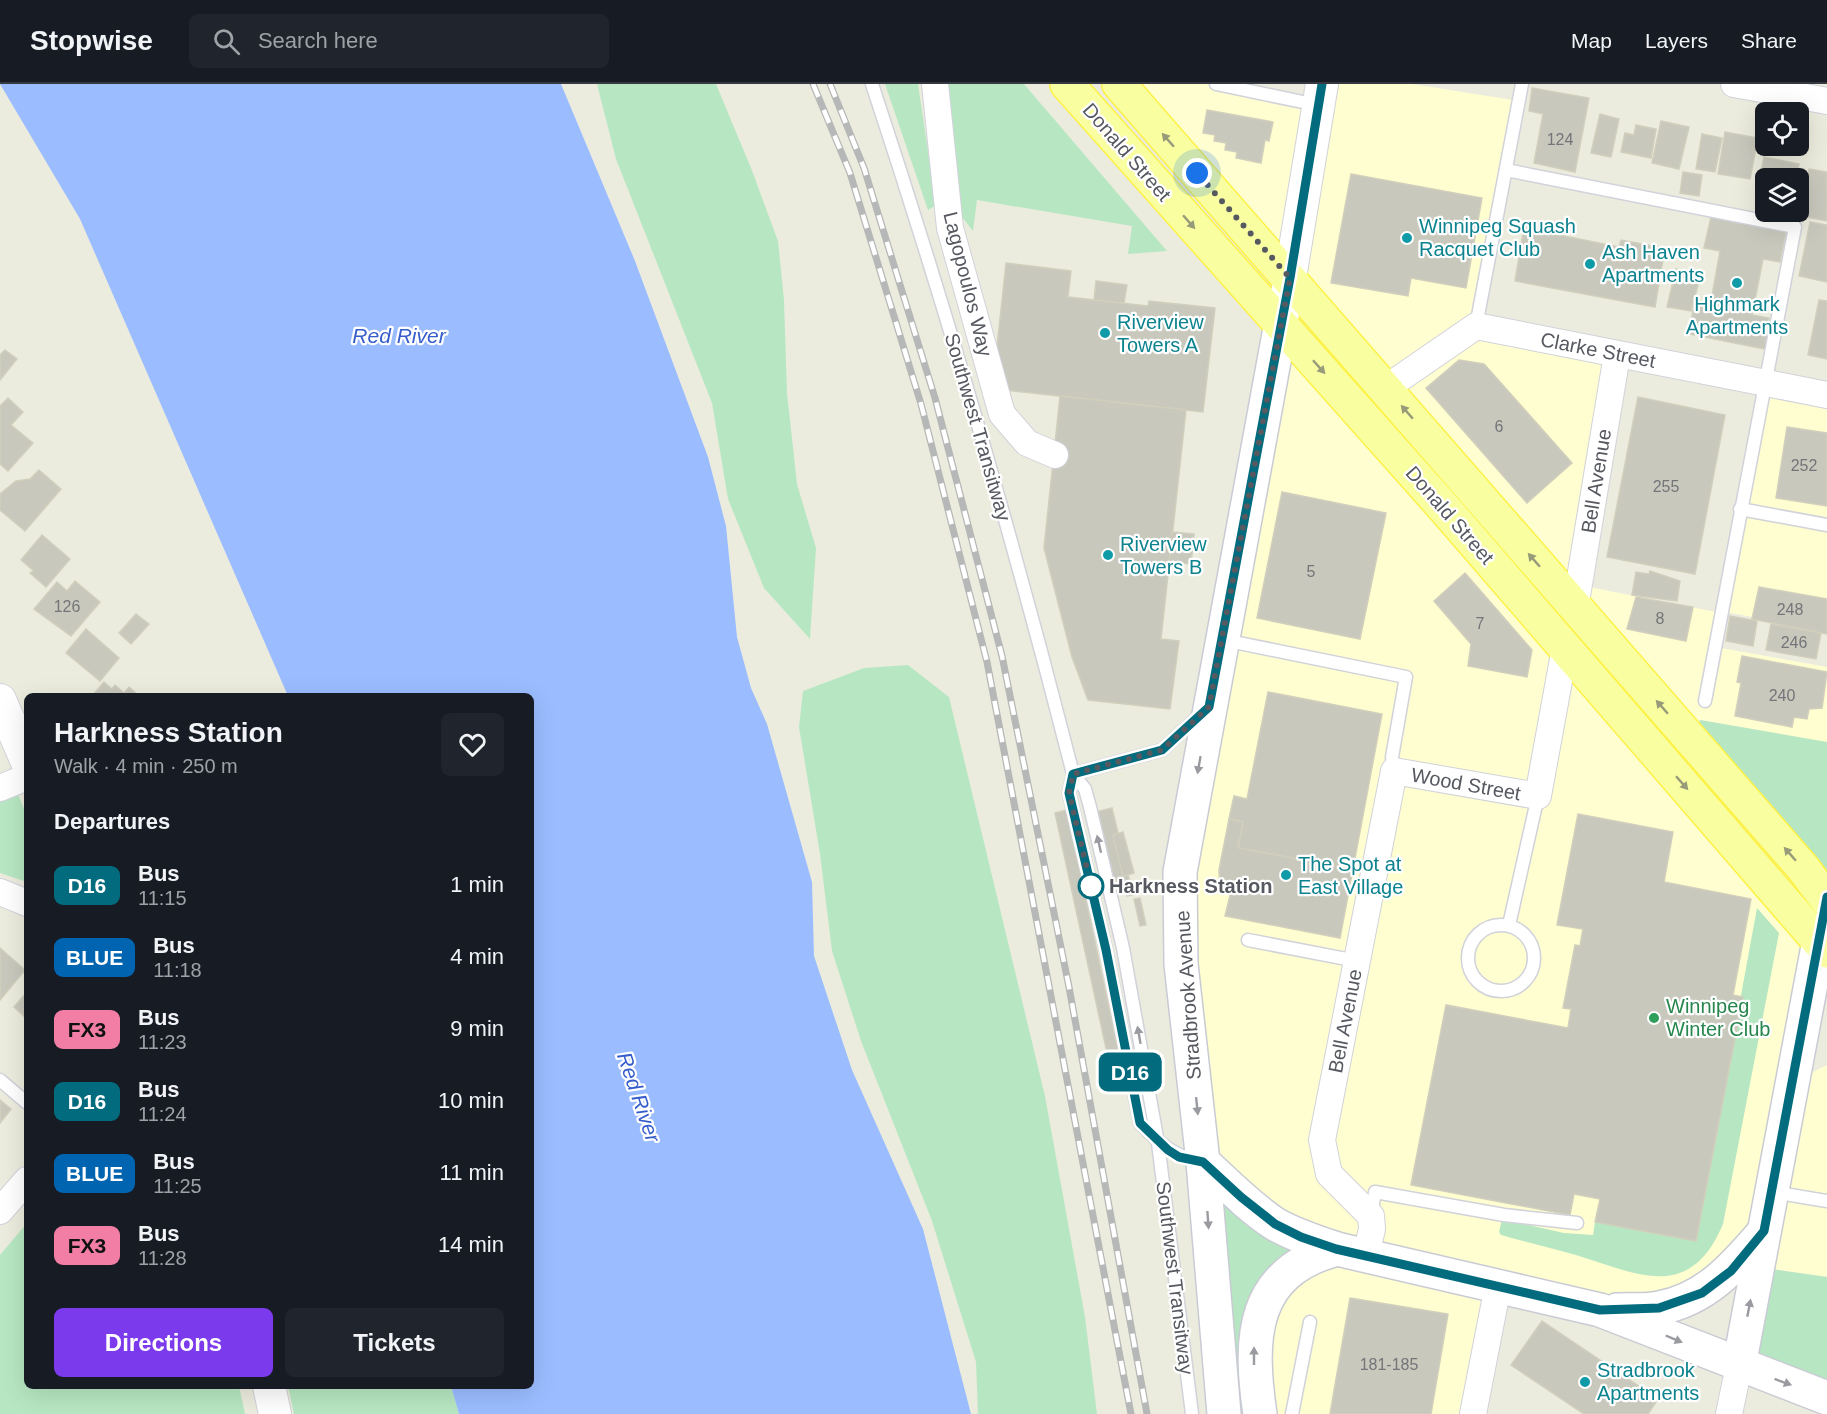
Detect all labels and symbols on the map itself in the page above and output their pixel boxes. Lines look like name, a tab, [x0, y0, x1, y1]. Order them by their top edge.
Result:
street label: Donald Street	[1079, 99, 1176, 206]
house number: 124	[1547, 131, 1573, 148]
one-way arrow	[1162, 133, 1175, 148]
your location	[1182, 158, 1212, 188]
street label: Lagopoulos Way	[939, 209, 997, 359]
one-way arrow	[1182, 214, 1195, 229]
place label: Winnipeg Squash Racquet Club	[1419, 215, 1576, 260]
marker: Winnipeg Squash Racquet Club	[1400, 231, 1414, 245]
place label: Ash Haven Apartments	[1602, 241, 1704, 286]
marker: Ash Haven Apartments	[1583, 257, 1597, 271]
marker: Highmark Apartments	[1730, 276, 1744, 290]
place label: Highmark Apartments	[1686, 293, 1788, 338]
place label: Riverview Towers A	[1117, 311, 1204, 356]
water label: Red River	[352, 324, 447, 347]
marker: Riverview Towers A	[1098, 326, 1112, 340]
street label: Clarke Street	[1539, 328, 1658, 372]
street label: Southwest Transitway	[941, 330, 1015, 524]
one-way arrow	[1312, 359, 1325, 374]
one-way arrow	[1401, 405, 1414, 420]
house number: 6	[1495, 418, 1504, 435]
street label: Bell Avenue	[1577, 427, 1615, 535]
house number: 252	[1791, 457, 1817, 474]
street label: Donald Street	[1402, 462, 1499, 569]
house number: 255	[1653, 478, 1679, 495]
place label: Riverview Towers B	[1120, 533, 1207, 578]
marker: Riverview Towers B	[1101, 548, 1115, 562]
one-way arrow	[1528, 553, 1541, 568]
house number: 5	[1307, 563, 1316, 580]
house number: 126	[54, 598, 80, 615]
house number: 248	[1777, 601, 1803, 618]
house number: 8	[1656, 610, 1665, 627]
house number: 7	[1476, 615, 1485, 632]
house number: 246	[1781, 634, 1807, 651]
house number: 240	[1769, 687, 1795, 704]
one-way arrow	[1655, 700, 1668, 715]
one-way arrow	[1194, 756, 1203, 775]
street label: Wood Street	[1410, 764, 1523, 805]
one-way arrow	[1675, 775, 1688, 790]
one-way arrow	[1093, 835, 1103, 853]
one-way arrow	[1784, 847, 1797, 862]
place label: The Spot at East Village	[1298, 853, 1403, 898]
marker: The Spot at East Village	[1279, 868, 1293, 882]
marker: Harkness Station	[1078, 873, 1104, 899]
place label: Harkness Station	[1109, 875, 1272, 897]
street label: Stradbrook Avenue	[1171, 910, 1205, 1080]
street label: Bell Avenue	[1324, 967, 1366, 1075]
place label: Winnipeg Winter Club	[1666, 995, 1770, 1040]
marker: Winnipeg Winter Club	[1647, 1011, 1661, 1025]
one-way arrow	[1134, 1025, 1143, 1044]
water label: Red River	[613, 1049, 665, 1146]
line badge: D16	[1096, 1052, 1164, 1092]
one-way arrow	[1192, 1096, 1202, 1115]
street label: Southwest Transitway	[1152, 1180, 1198, 1376]
one-way arrow	[1203, 1211, 1213, 1230]
one-way arrow	[1745, 1298, 1754, 1317]
one-way arrow	[1666, 1334, 1684, 1344]
one-way arrow	[1250, 1346, 1259, 1365]
house number: 181-185	[1360, 1356, 1418, 1373]
place label: Stradbrook Apartments	[1597, 1359, 1699, 1404]
marker: Stradbrook Apartments	[1578, 1375, 1592, 1389]
one-way arrow	[1774, 1378, 1792, 1387]

